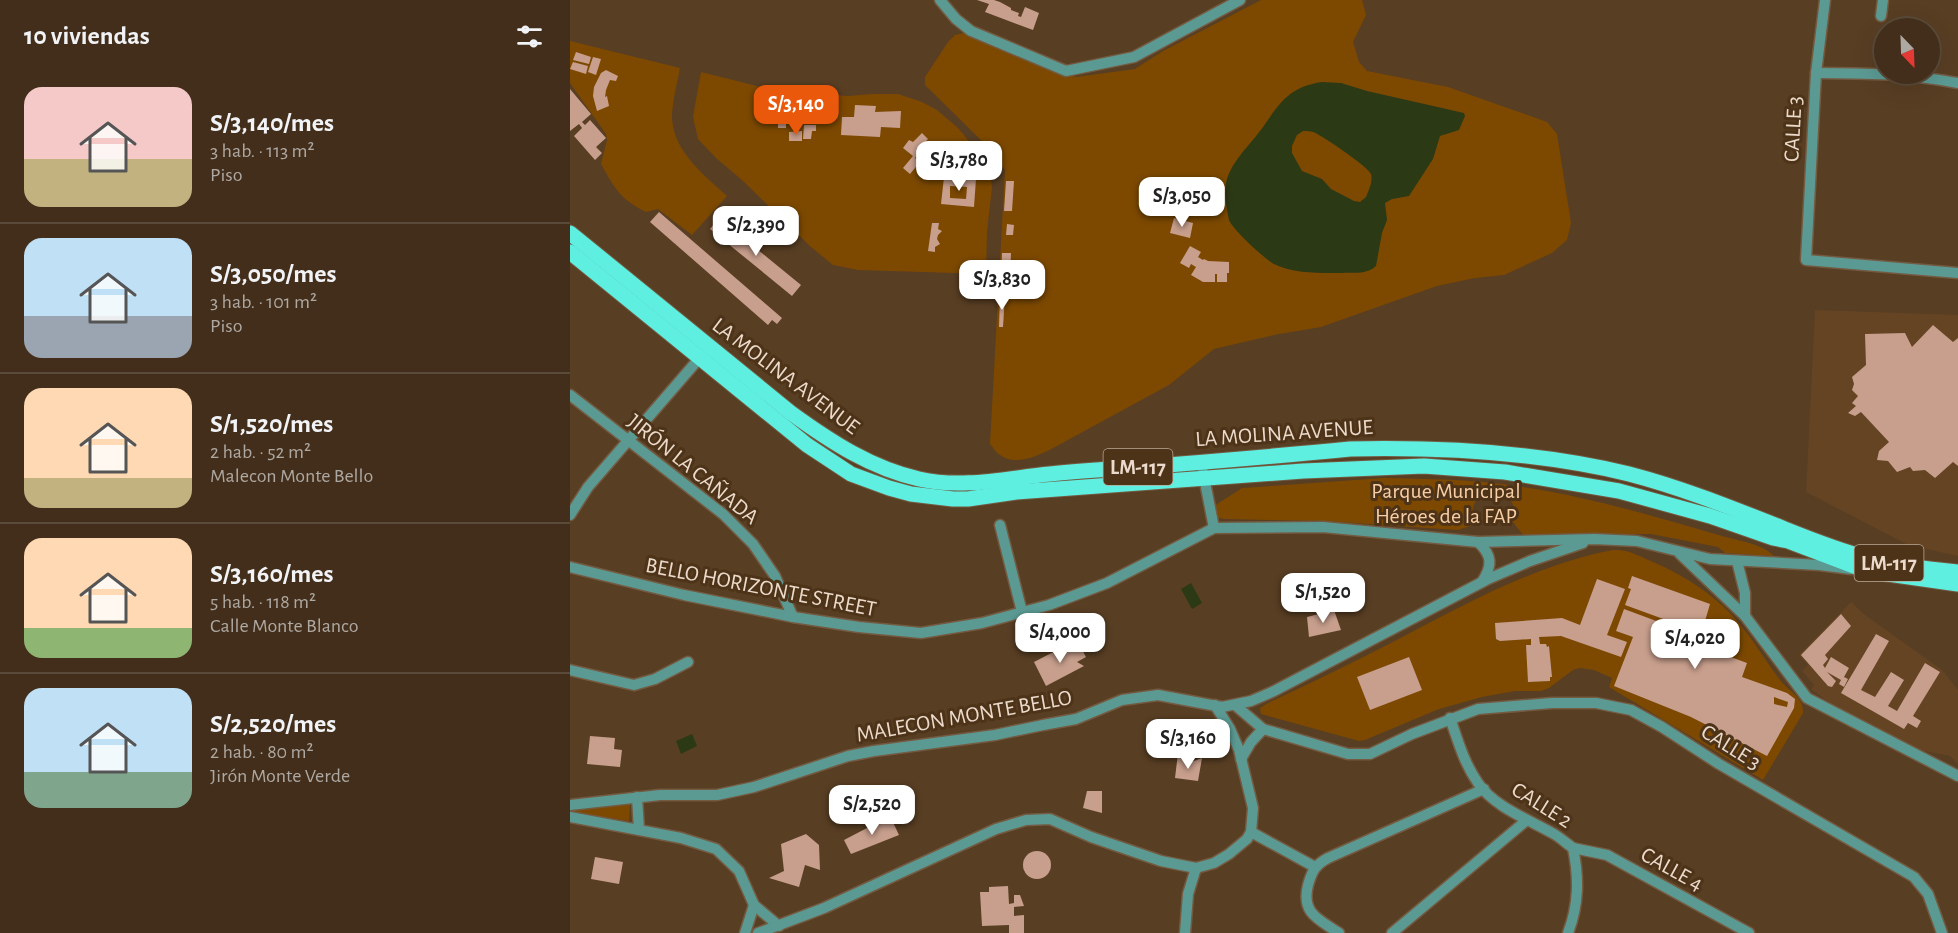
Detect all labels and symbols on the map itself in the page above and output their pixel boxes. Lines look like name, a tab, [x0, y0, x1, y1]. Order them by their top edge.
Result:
north arrow	[1874, 18, 1940, 84]
pin: S/3,140	[741, 85, 851, 136]
street label: CALLE 3	[1780, 96, 1806, 162]
pin: S/3,780	[904, 141, 1014, 192]
pin: S/3,050	[1127, 177, 1237, 228]
pin: S/2,390	[701, 206, 811, 257]
pin: S/3,830	[947, 260, 1057, 311]
street label: LA MOLINA AVENUE	[708, 314, 864, 439]
street label: JIRÓN LA CAÑADA	[623, 409, 763, 528]
street label: LA MOLINA AVENUE	[1194, 416, 1374, 450]
road number: LM-117	[1104, 449, 1172, 485]
park label: Parque Municipal Héroes de la FAP	[1371, 480, 1521, 527]
road number: LM-117	[1854, 545, 1924, 581]
street label: BELLO HORIZONTE STREET	[644, 554, 878, 620]
pin: S/1,520	[1268, 573, 1378, 624]
pin: S/4,000	[1005, 613, 1115, 664]
pin: S/4,020	[1640, 619, 1750, 670]
street label: MALECON MONTE BELLO	[854, 686, 1074, 746]
pin: S/3,160	[1133, 719, 1243, 770]
street label: CALLE 3	[1697, 720, 1765, 774]
street label: CALLE 2	[1508, 778, 1576, 832]
pin: S/2,520	[817, 785, 927, 836]
street label: CALLE 4	[1637, 843, 1707, 895]

